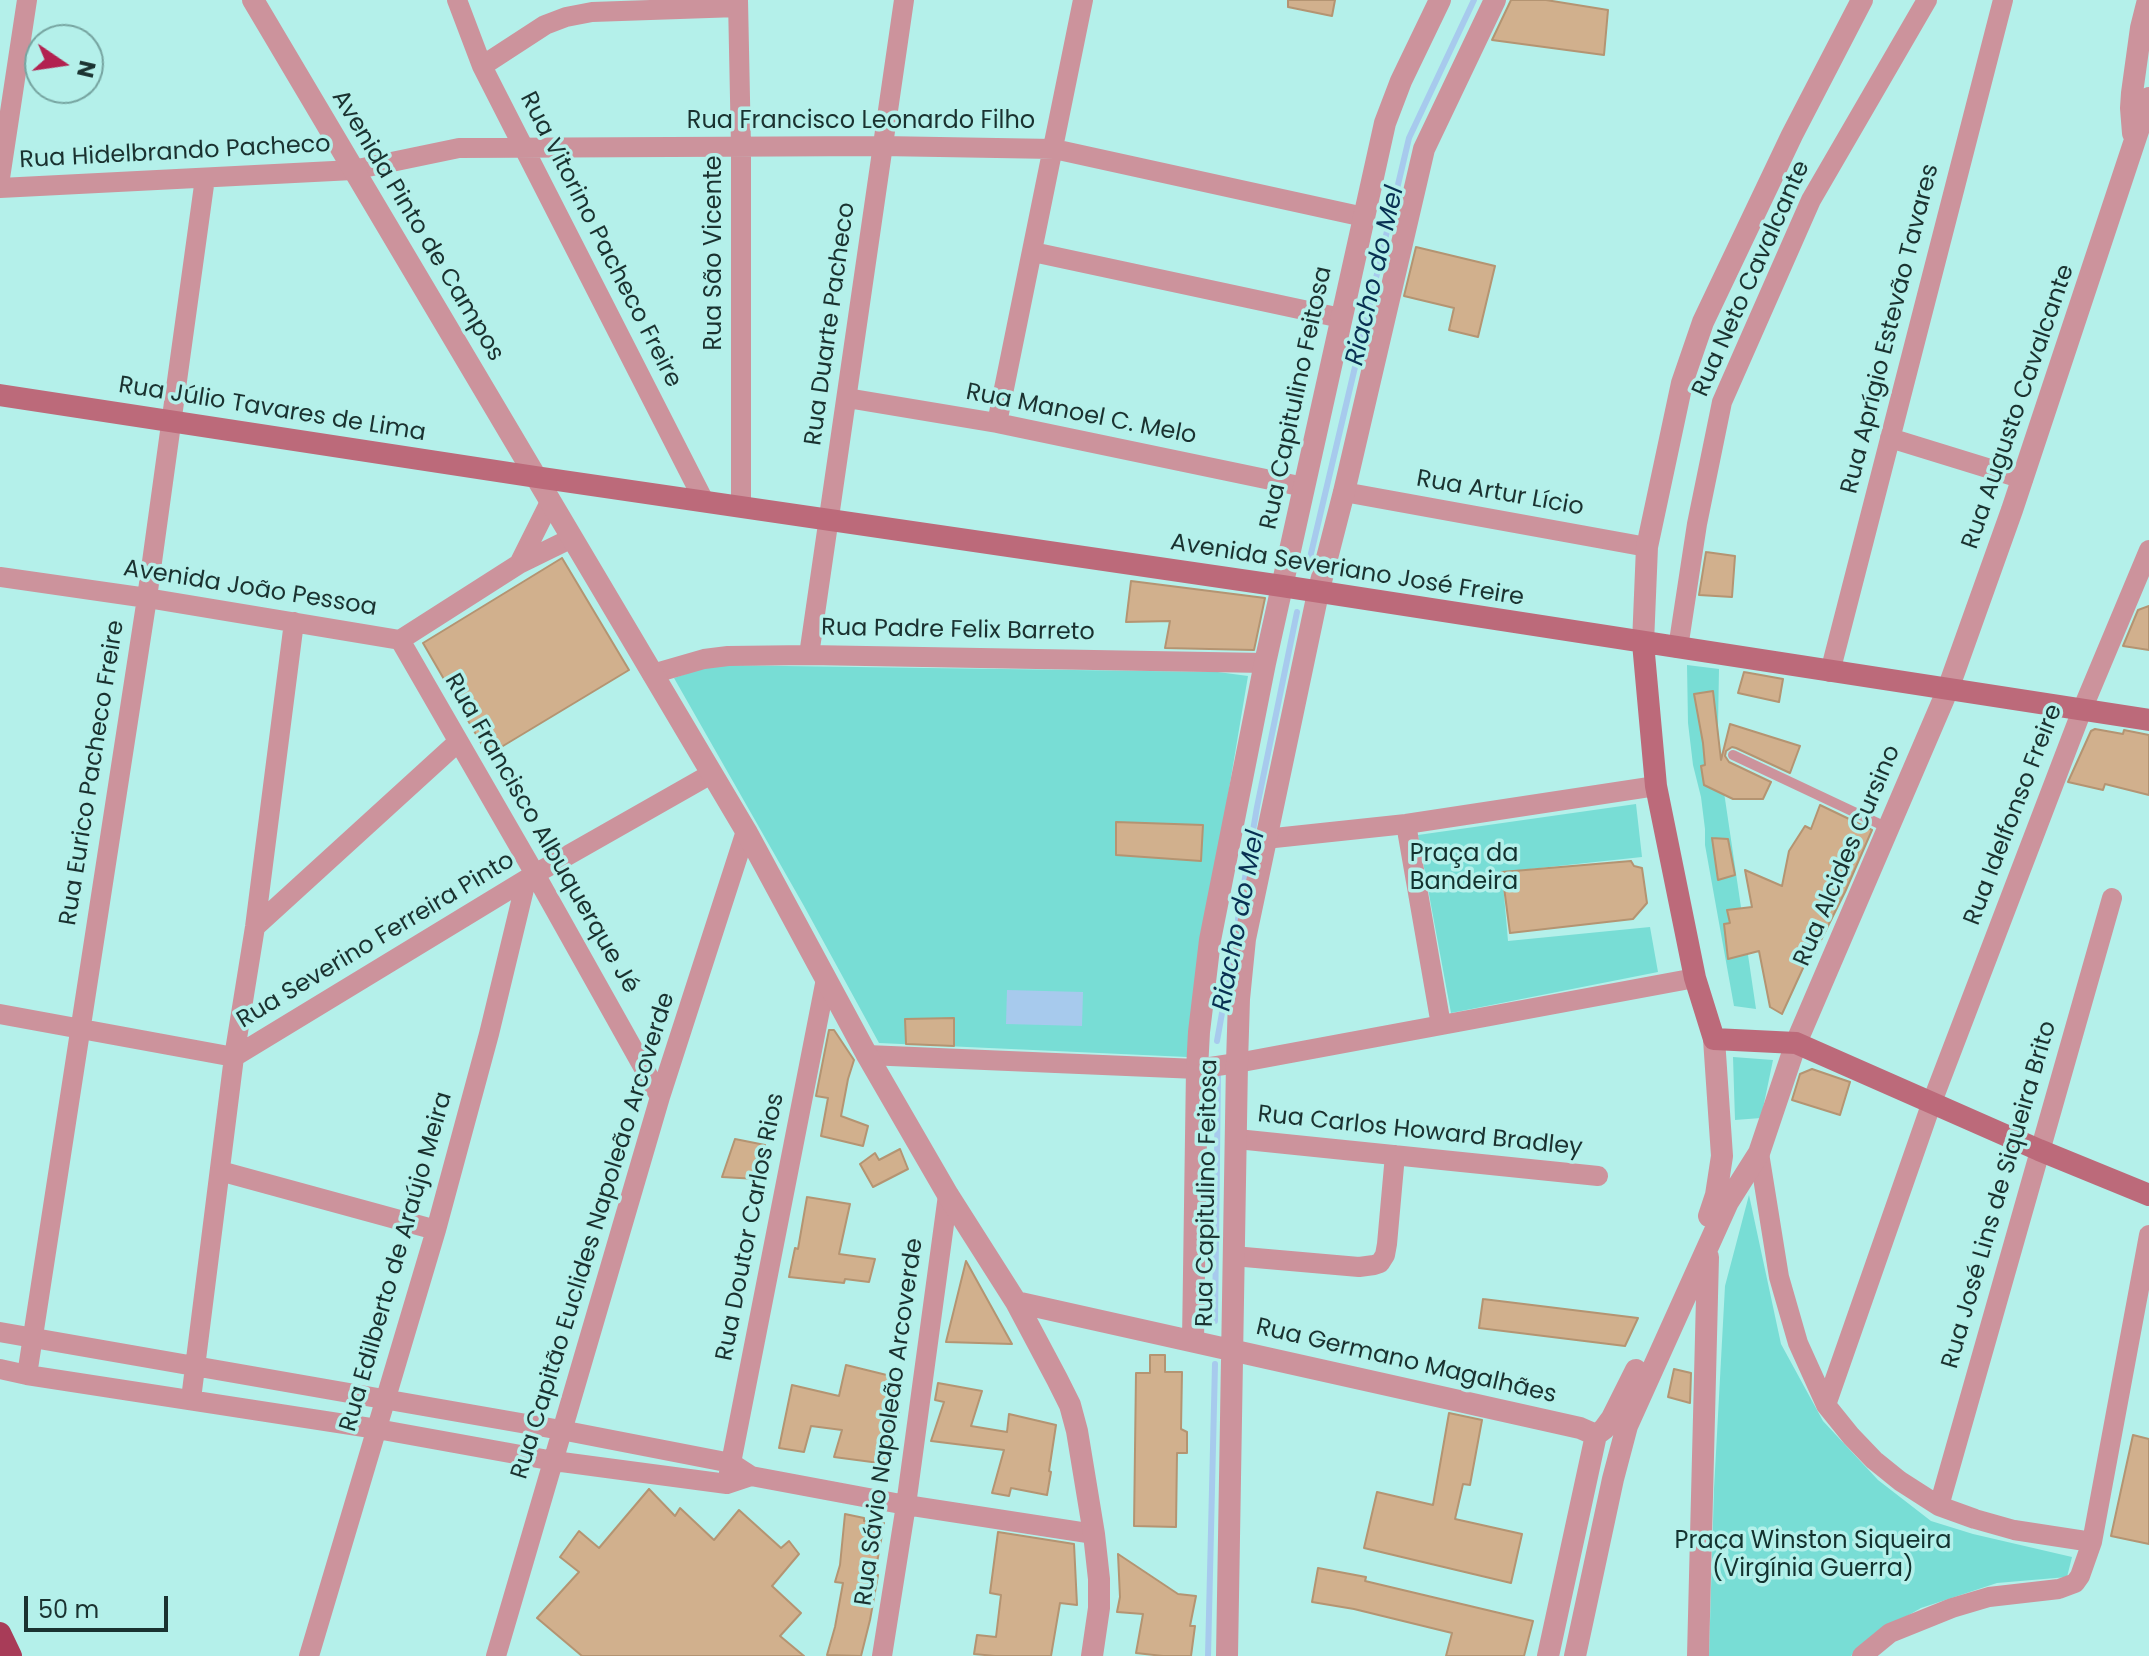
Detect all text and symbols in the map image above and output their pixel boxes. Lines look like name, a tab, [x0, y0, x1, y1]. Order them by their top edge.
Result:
north arrow	[24, 24, 104, 104]
text: N	[69, 58, 103, 81]
street label: Avenida Pinto de Campos	[324, 85, 510, 367]
street label: Rua Vitorino Pacheco Freire	[513, 87, 687, 393]
street label: Rua Francisco Leonardo Filho	[687, 108, 1035, 136]
street label: Rua Hidelbrando Pacheco	[19, 130, 331, 176]
street label: Rua São Vicente	[701, 155, 729, 351]
street label: Rua Neto Cavalcante	[1687, 157, 1817, 401]
street label: Rua Aprígio Estevão Tavares	[1836, 161, 1946, 497]
water label: Riacho do Mel	[1340, 183, 1412, 369]
street label: Rua Duarte Pacheco	[800, 201, 862, 447]
street label: Rua Augusto Cavalcante	[1957, 261, 2081, 553]
street label: Rua Capitulino Feitosa	[1255, 264, 1339, 532]
street label: Rua Júlio Tavares de Lima	[116, 371, 428, 449]
street label: Rua Manoel C. Melo	[963, 379, 1199, 451]
street label: Rua Artur Lício	[1414, 465, 1586, 523]
street label: Avenida Severiano José Freire	[1168, 529, 1526, 613]
street label: Avenida João Pessoa	[121, 555, 379, 623]
street label: Rua Padre Felix Barreto	[821, 614, 1095, 648]
street label: Rua Eurico Pacheco Freire	[55, 618, 131, 928]
street label: Rua Francisco Albuquerque Jé	[438, 669, 644, 999]
street label: Rua Idelfonso Freire	[1959, 701, 2069, 929]
street label: Rua Alcides Cursino	[1788, 741, 1908, 971]
water label: Riacho do Mel	[1207, 828, 1273, 1014]
park label: Praça da Bandeira	[1410, 841, 1518, 897]
street label: Rua Severino Ferreira Pinto	[232, 847, 520, 1035]
street label: Rua Capitão Euclides Napoleão Arcoverde	[506, 989, 682, 1483]
street label: Rua José Lins de Siqueira Brito	[1937, 1018, 2063, 1372]
street label: Rua Capitulino Feitosa	[1191, 1059, 1225, 1327]
street label: Rua Edilberto de Araújo Meira	[335, 1089, 459, 1435]
street label: Rua Doutor Carlos Rios	[711, 1091, 791, 1363]
street label: Rua Carlos Howard Bradley	[1256, 1101, 1584, 1163]
street label: Rua Sávio Napoleão Arcoverde	[850, 1236, 930, 1608]
street label: Rua Germano Magalhães	[1253, 1313, 1559, 1411]
park label: Praça Winston Siqueira (Virgínia Guerra)	[1675, 1528, 1951, 1584]
scale bar	[28, 1580, 172, 1630]
text: 50 m	[38, 1593, 99, 1626]

